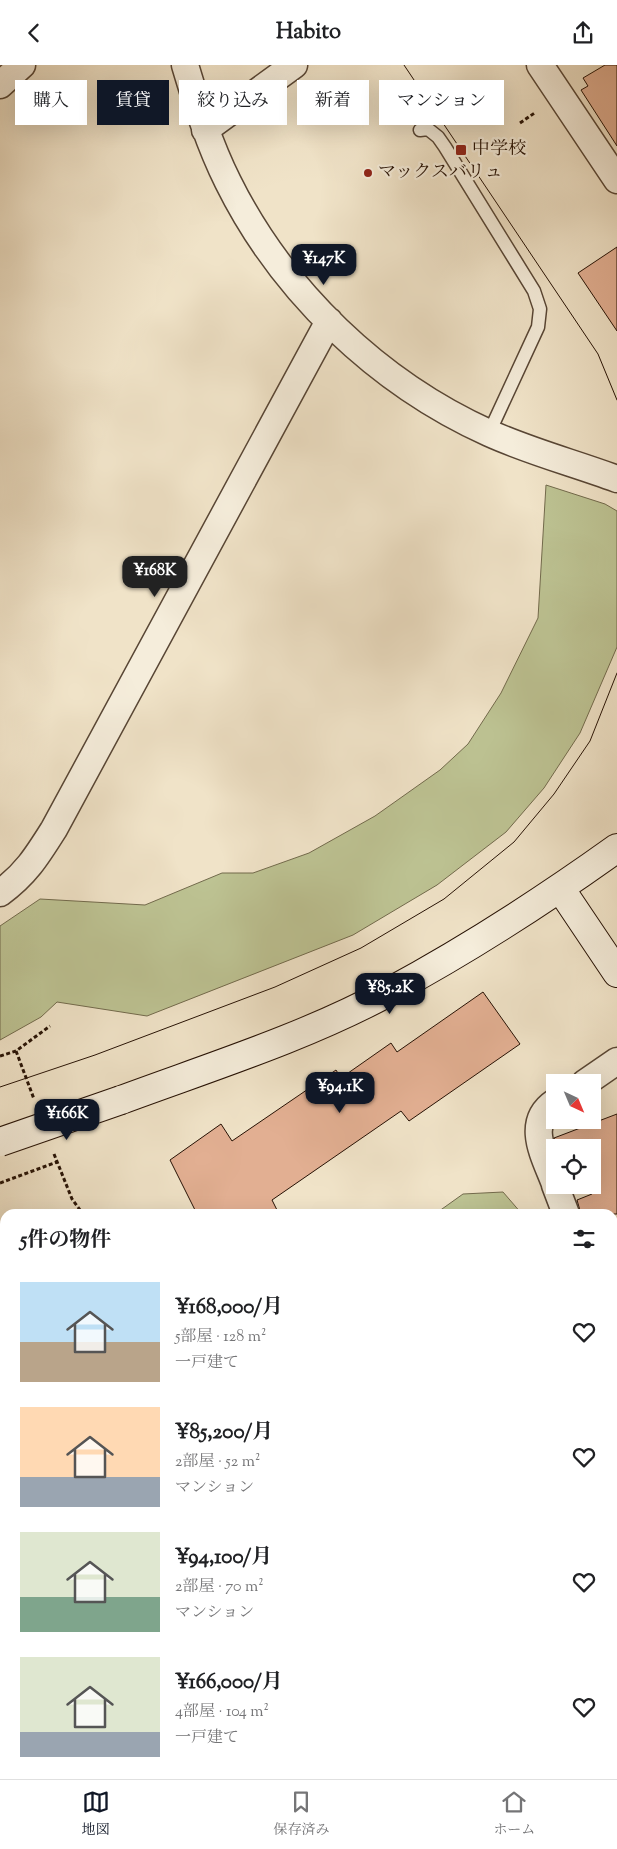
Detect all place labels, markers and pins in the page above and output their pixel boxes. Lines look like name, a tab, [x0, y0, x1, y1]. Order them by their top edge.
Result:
place label: 中学校	[472, 137, 526, 163]
marker: 中学校	[454, 143, 468, 157]
place label: マックスバリュ	[378, 160, 503, 186]
marker: マックスバリュ	[362, 167, 374, 179]
pin: ¥147K	[289, 243, 359, 286]
pin: ¥168K	[120, 555, 190, 598]
pin: ¥85.2K	[349, 973, 431, 1015]
pin: ¥94.1K	[299, 1071, 381, 1114]
pin: ¥166K	[32, 1099, 102, 1141]

